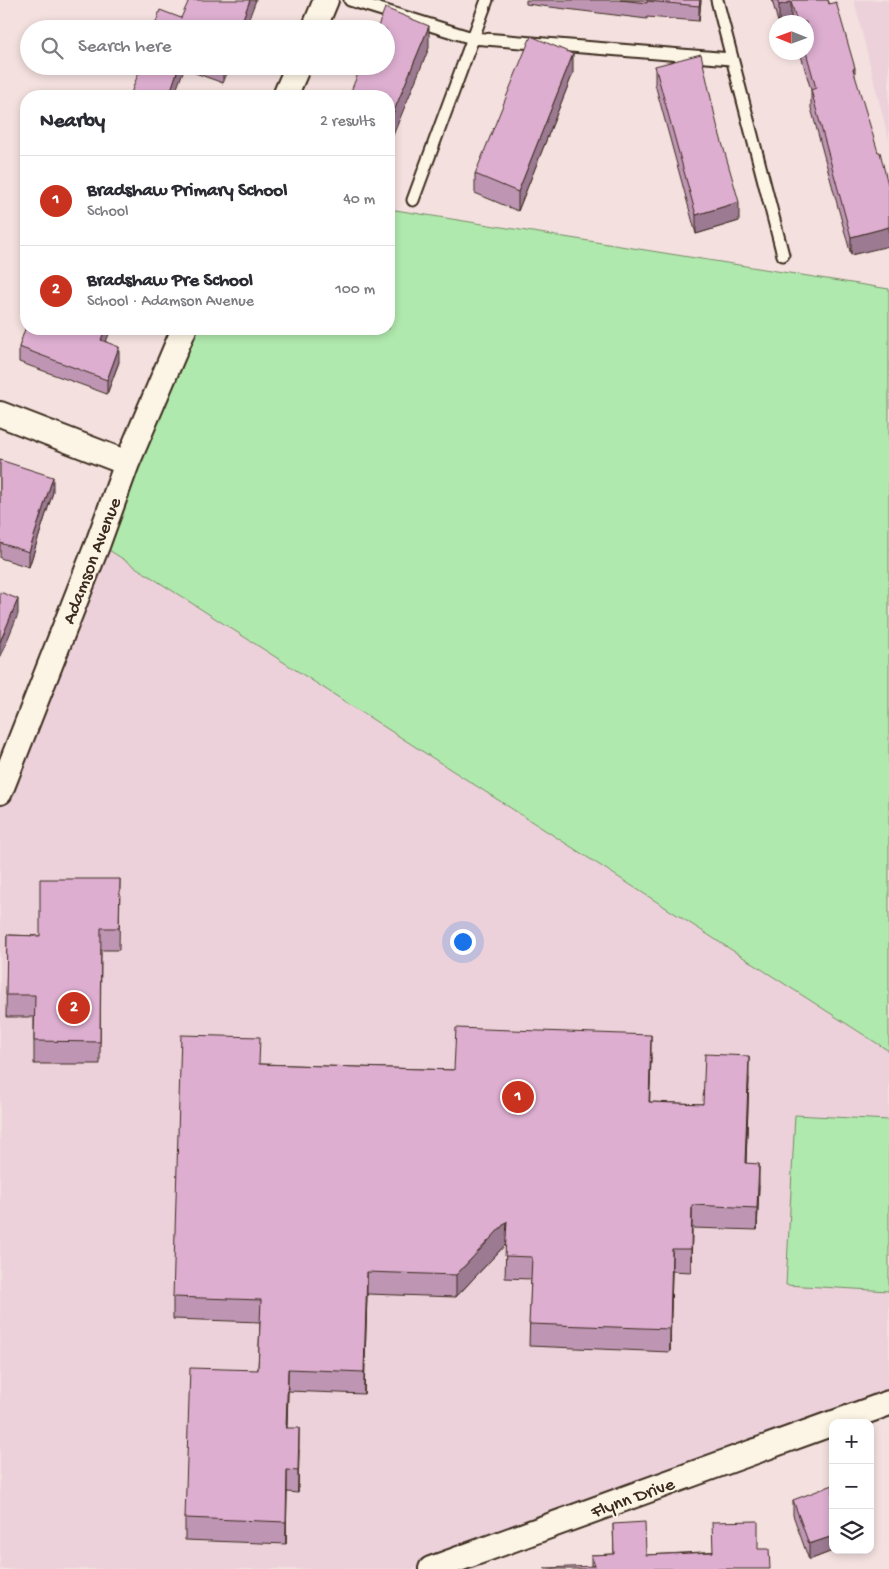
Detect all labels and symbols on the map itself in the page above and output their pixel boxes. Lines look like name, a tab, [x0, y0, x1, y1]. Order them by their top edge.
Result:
north arrow	[769, 15, 814, 60]
street label: Adamson Avenue	[59, 494, 128, 628]
your location	[450, 929, 476, 955]
pin: 2	[58, 989, 90, 1027]
pin: 1	[502, 1078, 534, 1116]
street label: Flynn Drive	[587, 1474, 678, 1525]

